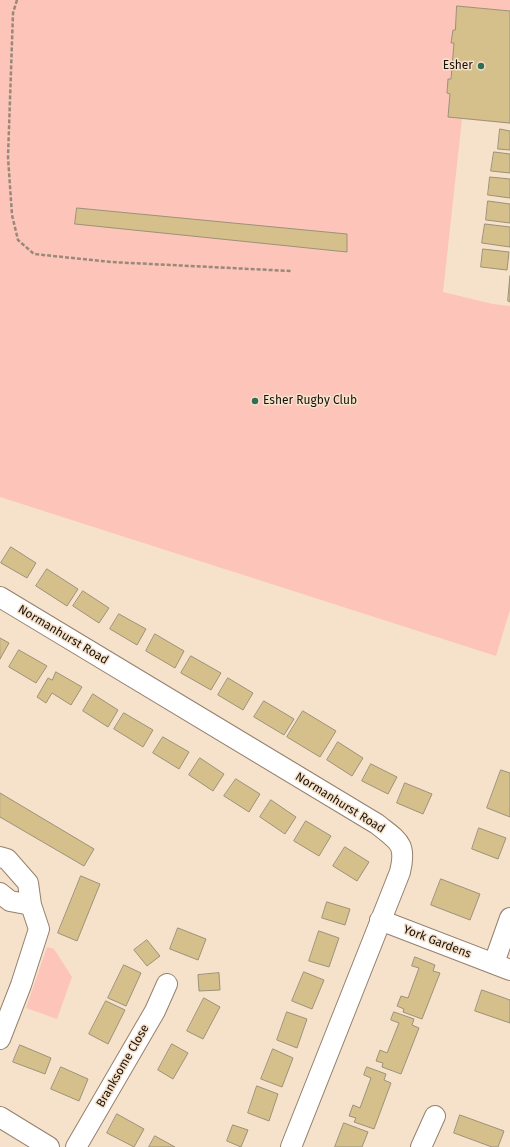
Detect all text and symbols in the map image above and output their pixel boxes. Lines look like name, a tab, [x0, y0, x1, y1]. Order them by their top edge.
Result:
place label: Esher	[443, 59, 473, 73]
marker: Esher	[476, 61, 486, 71]
place label: Esher Rugby Club	[263, 394, 357, 408]
marker: Esher Rugby Club	[250, 396, 260, 406]
street label: Normanhurst Road	[15, 602, 111, 668]
street label: Normanhurst Road	[293, 770, 387, 836]
street label: York Gardens	[401, 922, 473, 962]
street label: Branksome Close	[94, 1022, 152, 1110]

